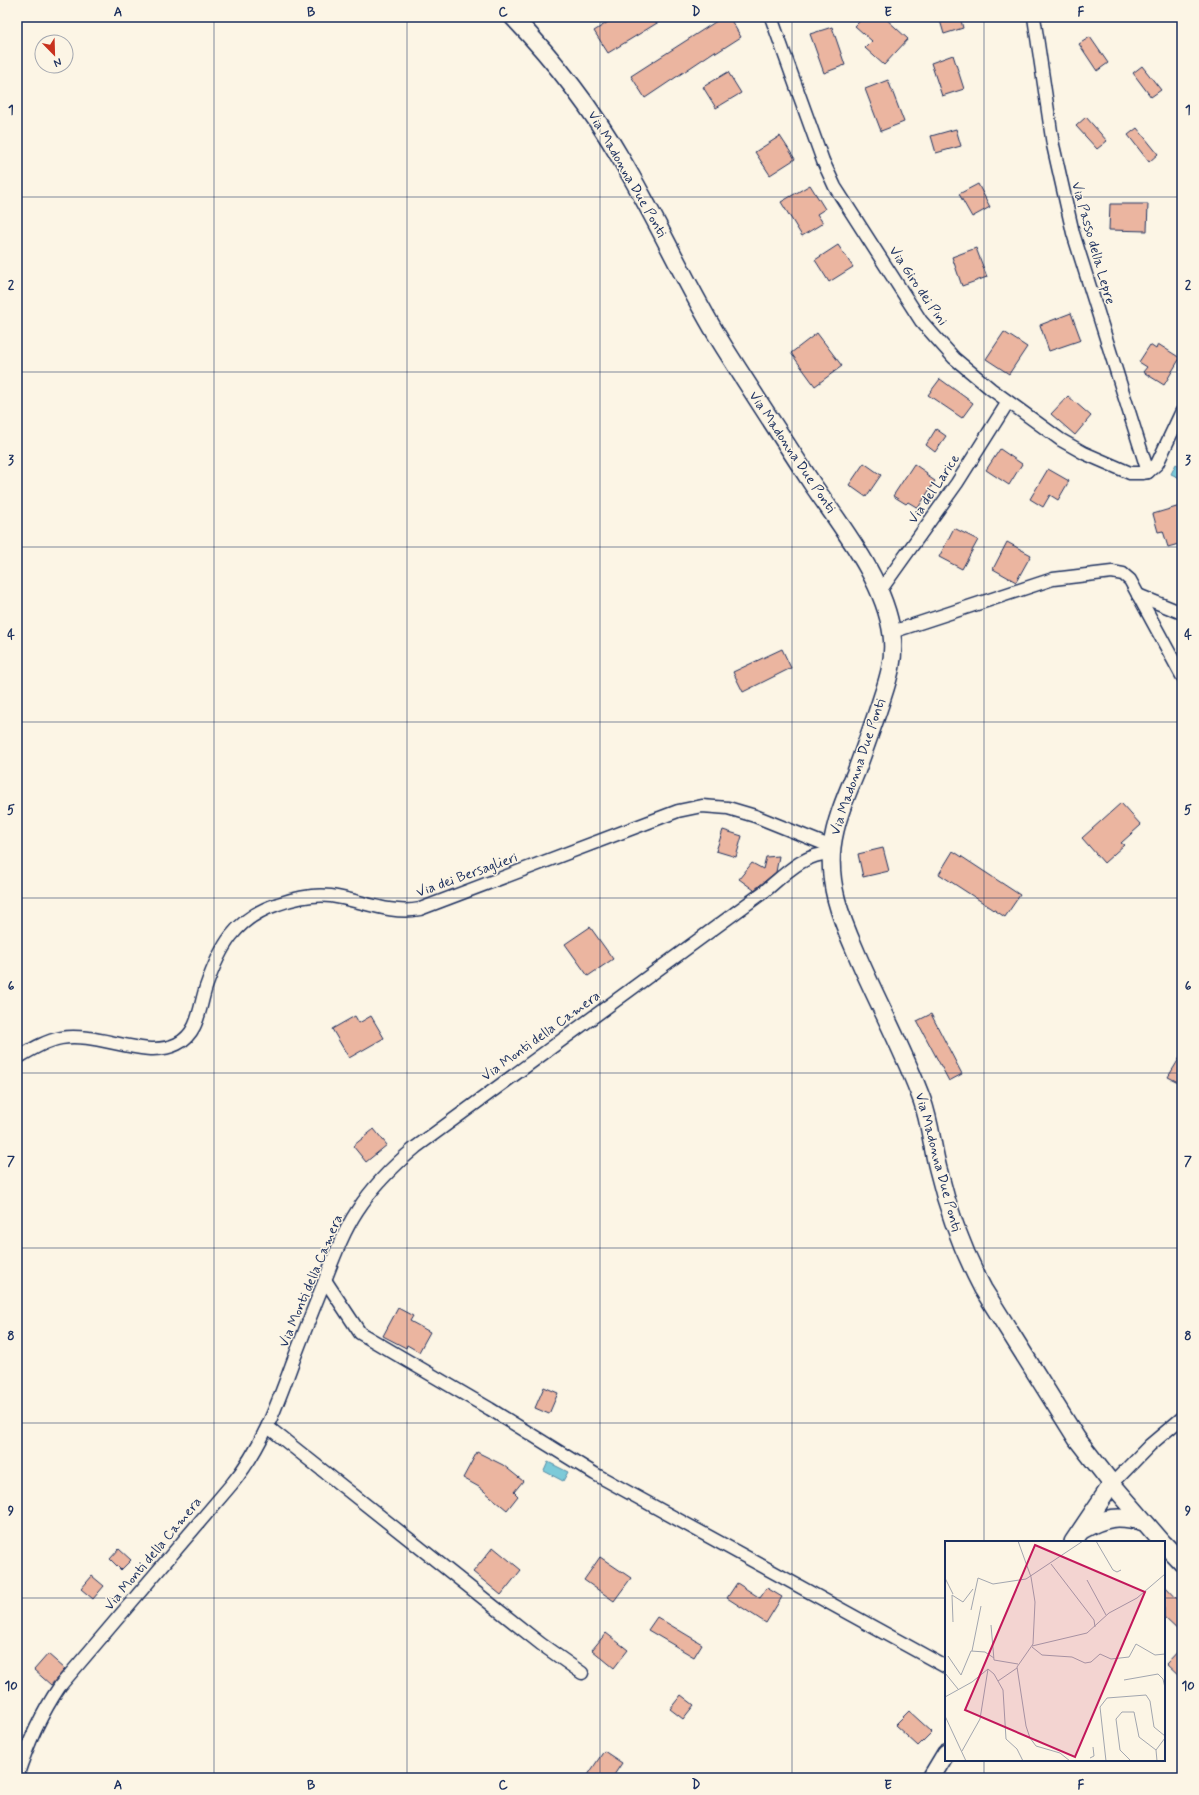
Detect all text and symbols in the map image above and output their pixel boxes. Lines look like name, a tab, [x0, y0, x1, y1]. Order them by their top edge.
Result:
text: A	[114, 4, 122, 21]
text: B	[307, 4, 316, 21]
text: C	[498, 4, 508, 21]
text: D	[692, 4, 701, 21]
text: E	[884, 4, 892, 21]
text: F	[1078, 4, 1085, 21]
north arrow	[34, 34, 74, 74]
text: N	[51, 54, 64, 70]
text: 1	[8, 102, 14, 119]
text: 1	[1185, 102, 1191, 119]
street label: Via Madonna Due Ponti	[583, 108, 671, 240]
street label: Via Passo della Lepre	[1067, 180, 1119, 306]
street label: Via Giro dei Pini	[885, 243, 951, 329]
text: 2	[8, 277, 15, 294]
text: 2	[1185, 277, 1192, 294]
street label: Via Madonna Due Ponti	[745, 388, 839, 516]
street label: Via del Larice	[904, 450, 964, 527]
text: 3	[8, 452, 14, 469]
text: 3	[1185, 452, 1191, 469]
text: 4	[7, 627, 15, 644]
text: 4	[1184, 627, 1192, 644]
street label: Via Madonna Due Ponti	[826, 696, 890, 838]
text: 5	[7, 802, 15, 819]
text: 5	[1184, 802, 1192, 819]
street label: Via dei Bersaglieri	[414, 848, 520, 902]
text: 6	[8, 978, 15, 995]
text: 6	[1185, 978, 1192, 995]
street label: Via Monti della Camera	[478, 987, 604, 1085]
street label: Via Madonna Due Ponti	[911, 1091, 965, 1233]
text: 7	[7, 1153, 15, 1170]
text: 7	[1184, 1153, 1192, 1170]
street label: Via Monti della Camera	[275, 1212, 347, 1350]
text: 8	[7, 1328, 15, 1345]
text: 8	[1184, 1328, 1192, 1345]
street label: Via Monti della Camera	[100, 1493, 206, 1614]
text: 9	[8, 1503, 15, 1520]
text: 9	[1185, 1503, 1192, 1520]
inset map	[945, 1541, 1165, 1761]
text: 10	[4, 1678, 18, 1695]
text: 10	[1181, 1678, 1195, 1695]
text: A	[114, 1777, 122, 1794]
text: B	[307, 1777, 316, 1794]
text: C	[498, 1777, 508, 1794]
text: D	[692, 1777, 701, 1794]
text: E	[884, 1777, 892, 1794]
text: F	[1078, 1777, 1085, 1794]

